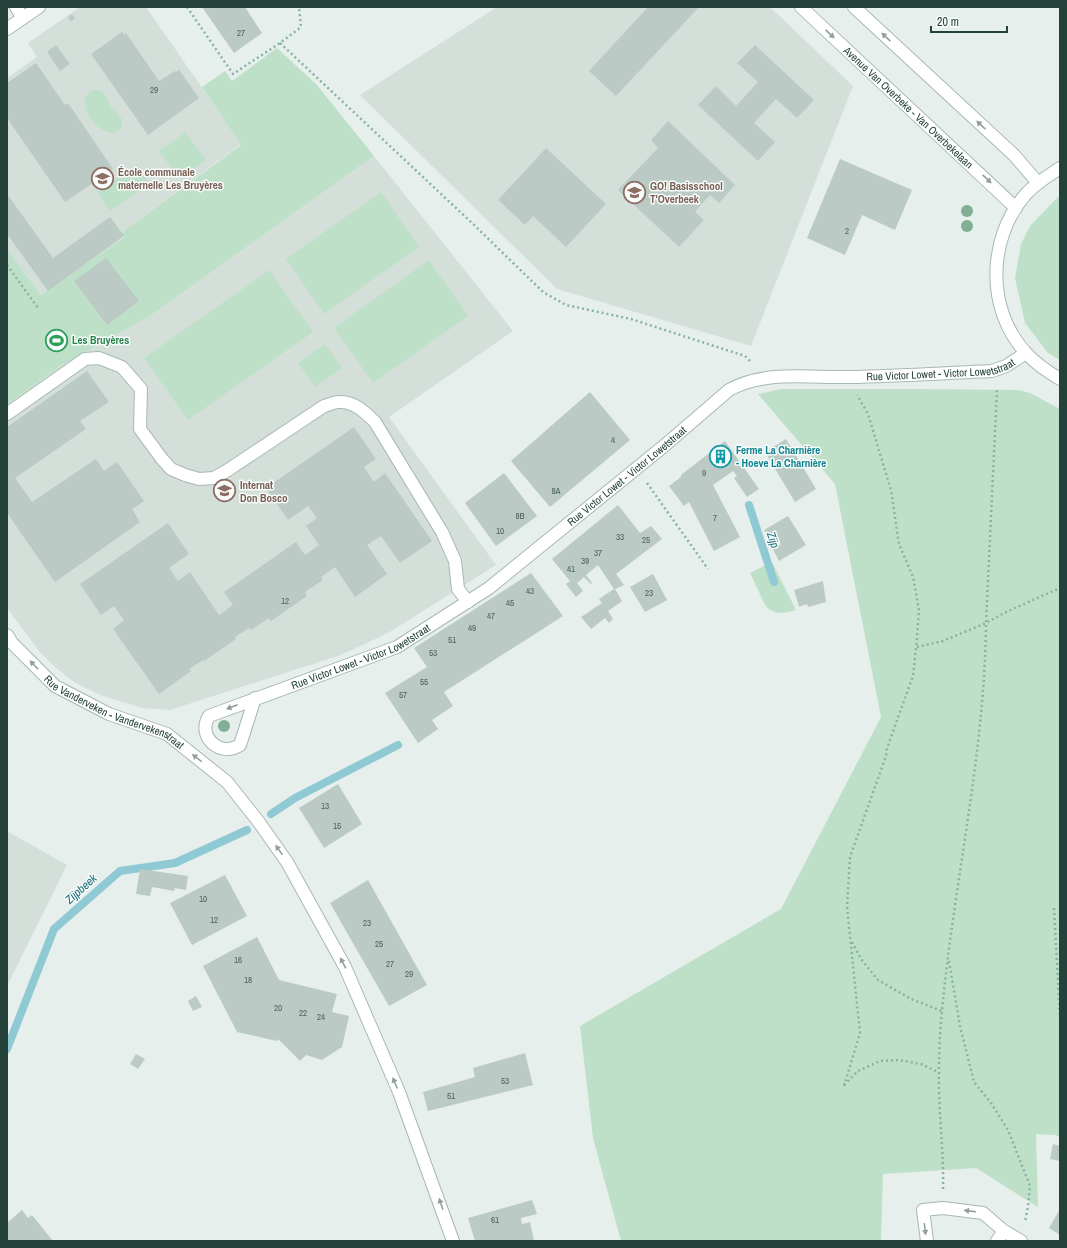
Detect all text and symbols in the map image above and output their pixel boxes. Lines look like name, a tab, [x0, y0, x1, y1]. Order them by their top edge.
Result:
scale bar	[931, 8, 1007, 34]
text: 20 m	[937, 14, 959, 30]
house number: 27	[237, 27, 245, 39]
one-way arrow	[825, 29, 835, 38]
one-way arrow	[881, 32, 891, 42]
street label: Avenue Van Overbeke - Van Overbekelaan	[840, 43, 976, 171]
house number: 29	[150, 84, 158, 96]
one-way arrow	[976, 120, 986, 130]
school or university icon: École communale maternelle Les Bruyères	[89, 165, 115, 191]
place label: École communale maternelle Les Bruyères	[118, 165, 223, 192]
one-way arrow	[982, 174, 992, 184]
school or university icon: GO! Basisschool T'Overbeek	[622, 179, 648, 205]
place label: GO! Basisschool T'Overbeek	[650, 179, 723, 206]
house number: 2	[845, 225, 849, 237]
sports icon: Les Bruyères	[44, 327, 70, 353]
place label: Les Bruyères	[72, 333, 129, 347]
street label: Rue Victor Lowet - Victor Lowetstraat	[866, 355, 1018, 384]
street label: Rue Victor Lowet - Victor Lowetstraat	[564, 423, 690, 529]
house number: 4	[611, 434, 615, 446]
building icon: Ferme La Charnière - Hoeve La Charnière	[707, 443, 733, 469]
place label: Ferme La Charnière - Hoeve La Charnière	[736, 443, 826, 470]
house number: 9	[702, 467, 706, 479]
school or university icon: Internat Don Bosco	[212, 478, 238, 504]
place label: Internat Don Bosco	[240, 478, 288, 505]
house number: 8A	[551, 485, 561, 497]
house number: 8B	[515, 510, 525, 522]
house number: 7	[713, 512, 717, 524]
house number: 10	[496, 525, 504, 537]
water label: Zijp	[763, 529, 783, 551]
house number: 33	[616, 531, 624, 543]
house number: 25	[642, 534, 650, 546]
house number: 37	[594, 547, 602, 559]
house number: 39	[581, 555, 589, 567]
house number: 41	[567, 563, 575, 575]
house number: 43	[526, 585, 534, 597]
house number: 23	[645, 587, 653, 599]
house number: 12	[281, 595, 289, 607]
house number: 45	[506, 597, 514, 609]
house number: 47	[487, 610, 495, 622]
street label: Rue Victor Lowet - Victor Lowetstraat	[289, 620, 433, 692]
house number: 49	[468, 622, 476, 634]
house number: 51	[448, 634, 456, 646]
house number: 53	[429, 647, 437, 659]
one-way arrow	[29, 660, 39, 670]
street label: Rue Vanderveken - Vandervekenstraat	[41, 672, 187, 752]
house number: 55	[420, 676, 428, 688]
house number: 57	[399, 689, 407, 701]
one-way arrow	[226, 705, 238, 711]
one-way arrow	[191, 753, 202, 762]
house number: 13	[321, 800, 329, 812]
house number: 15	[333, 820, 341, 832]
one-way arrow	[275, 845, 283, 856]
water label: Zijpbeek	[61, 870, 101, 908]
house number: 10	[199, 893, 207, 905]
house number: 12	[210, 914, 218, 926]
house number: 23	[363, 917, 371, 929]
house number: 25	[375, 938, 383, 950]
house number: 16	[234, 954, 242, 966]
one-way arrow	[339, 958, 346, 969]
house number: 27	[386, 958, 394, 970]
house number: 29	[405, 968, 413, 980]
house number: 18	[244, 974, 252, 986]
house number: 20	[274, 1002, 282, 1014]
house number: 22	[299, 1007, 307, 1019]
house number: 24	[317, 1011, 325, 1023]
house number: 53	[501, 1075, 509, 1087]
one-way arrow	[391, 1076, 397, 1088]
house number: 51	[447, 1090, 455, 1102]
one-way arrow	[437, 1198, 443, 1210]
one-way arrow	[964, 1208, 976, 1214]
house number: 61	[491, 1214, 499, 1226]
one-way arrow	[922, 1223, 928, 1235]

